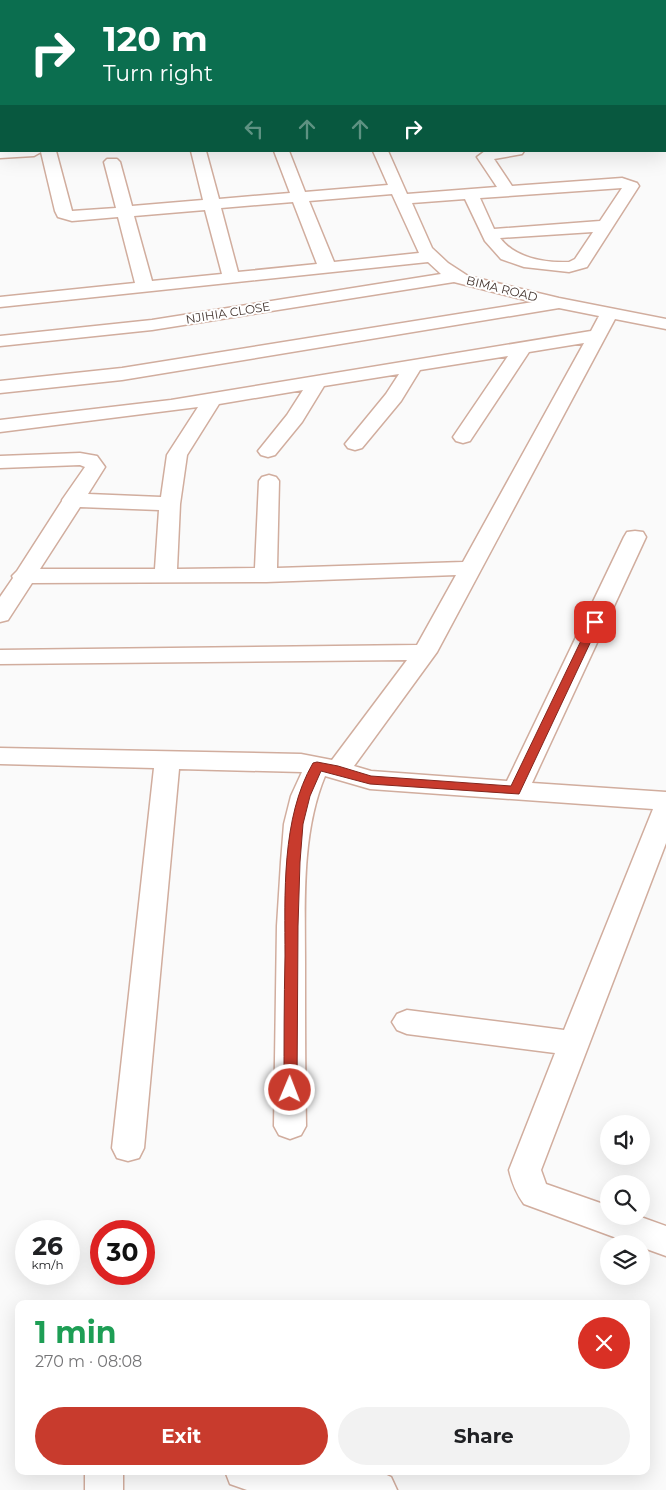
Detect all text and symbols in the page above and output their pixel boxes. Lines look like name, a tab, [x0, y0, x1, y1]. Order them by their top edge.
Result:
text: 120 m	[103, 17, 208, 60]
icon: right	[20, 20, 85, 85]
text: Turn right	[103, 60, 213, 87]
icon: left	[240, 115, 268, 143]
icon: ahead	[293, 115, 321, 143]
icon: ahead	[346, 115, 374, 143]
icon: right	[399, 115, 427, 143]
street label: BIMA ROAD	[465, 272, 539, 305]
street label: NJIHIA CLOSE	[185, 298, 271, 327]
pin	[574, 601, 616, 643]
icon: arrive	[581, 608, 609, 636]
position arrow	[263, 1063, 315, 1115]
map controls	[600, 1115, 650, 1285]
button: sound	[600, 1115, 650, 1165]
button: search	[600, 1175, 650, 1225]
speed limit sign: 30	[90, 1220, 155, 1285]
text: 26	[32, 1231, 63, 1261]
button: layers	[600, 1235, 650, 1285]
text: km/h	[31, 1257, 64, 1272]
text: 1 min	[35, 1314, 116, 1351]
button: close	[578, 1317, 630, 1369]
text: 270 m · 08:08	[35, 1352, 142, 1371]
button: Exit	[35, 1407, 328, 1465]
button: Share	[338, 1407, 630, 1465]

